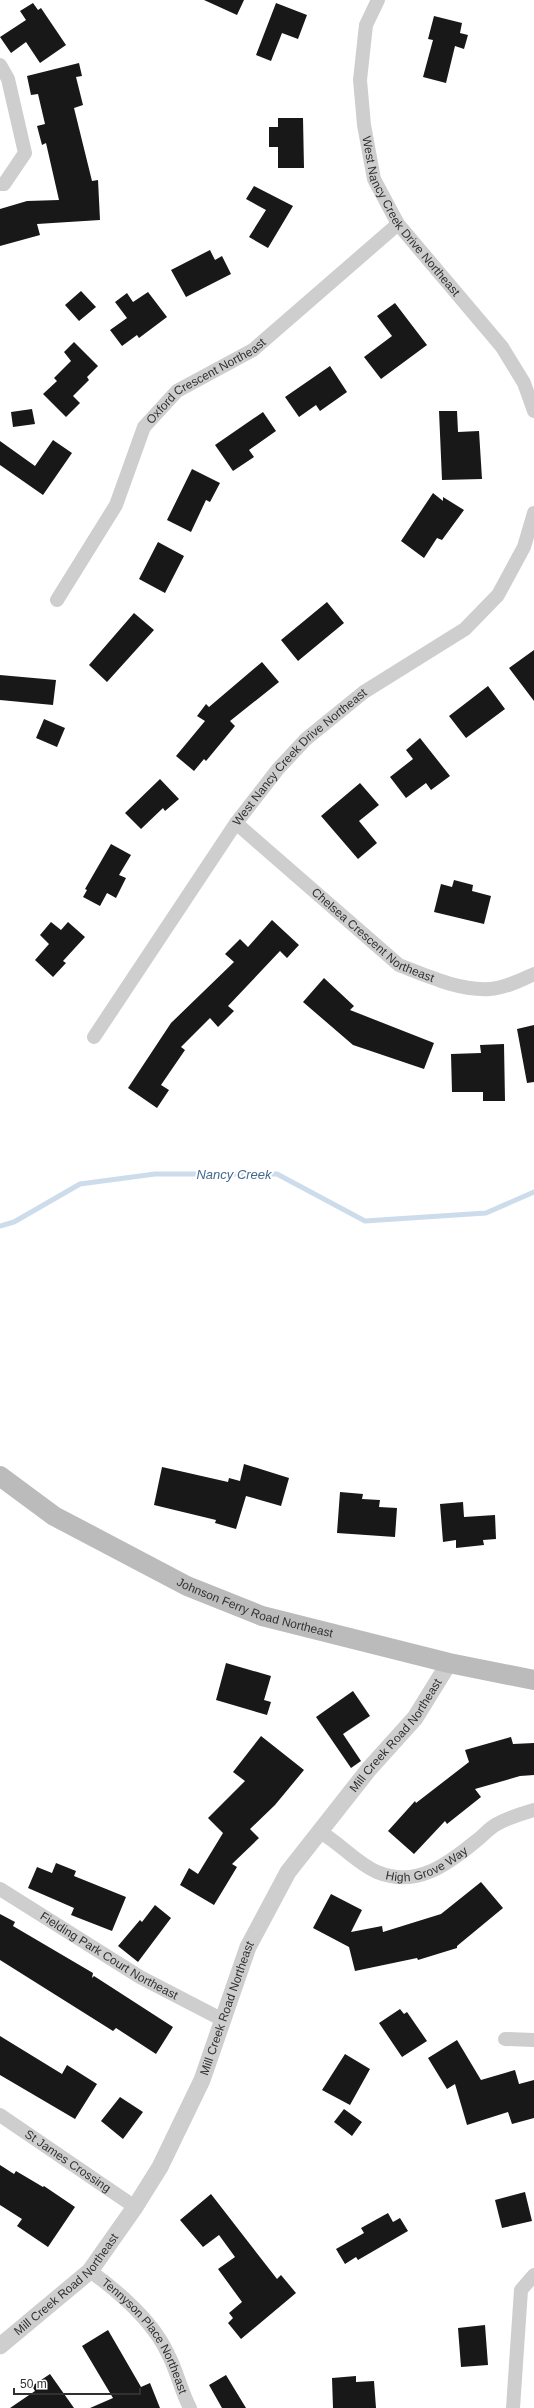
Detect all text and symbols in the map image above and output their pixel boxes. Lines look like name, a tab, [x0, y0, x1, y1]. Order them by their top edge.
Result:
street label: West Nancy Creek Drive Northeast	[359, 135, 463, 299]
street label: Oxford Crescent Northeast	[143, 335, 269, 427]
street label: West Nancy Creek Drive Northeast	[230, 685, 370, 828]
street label: Chelsea Crescent Northeast	[309, 885, 437, 985]
water label: Nancy Creek	[196, 1167, 273, 1182]
street label: Johnson Ferry Road Northeast	[174, 1575, 335, 1641]
street label: Mill Creek Road Northeast	[347, 1676, 445, 1795]
street label: High Grove Way	[384, 1844, 470, 1884]
street label: Fielding Park Court Northeast	[38, 1909, 181, 2003]
street label: Mill Creek Road Northeast	[197, 1938, 257, 2077]
street label: St James Crossing	[22, 2127, 113, 2195]
street label: Mill Creek Road Northeast	[11, 2230, 122, 2338]
street label: Tennyson Place Northeast	[99, 2275, 190, 2396]
scale bar	[14, 2370, 140, 2396]
text: 50 m	[20, 2377, 47, 2391]

